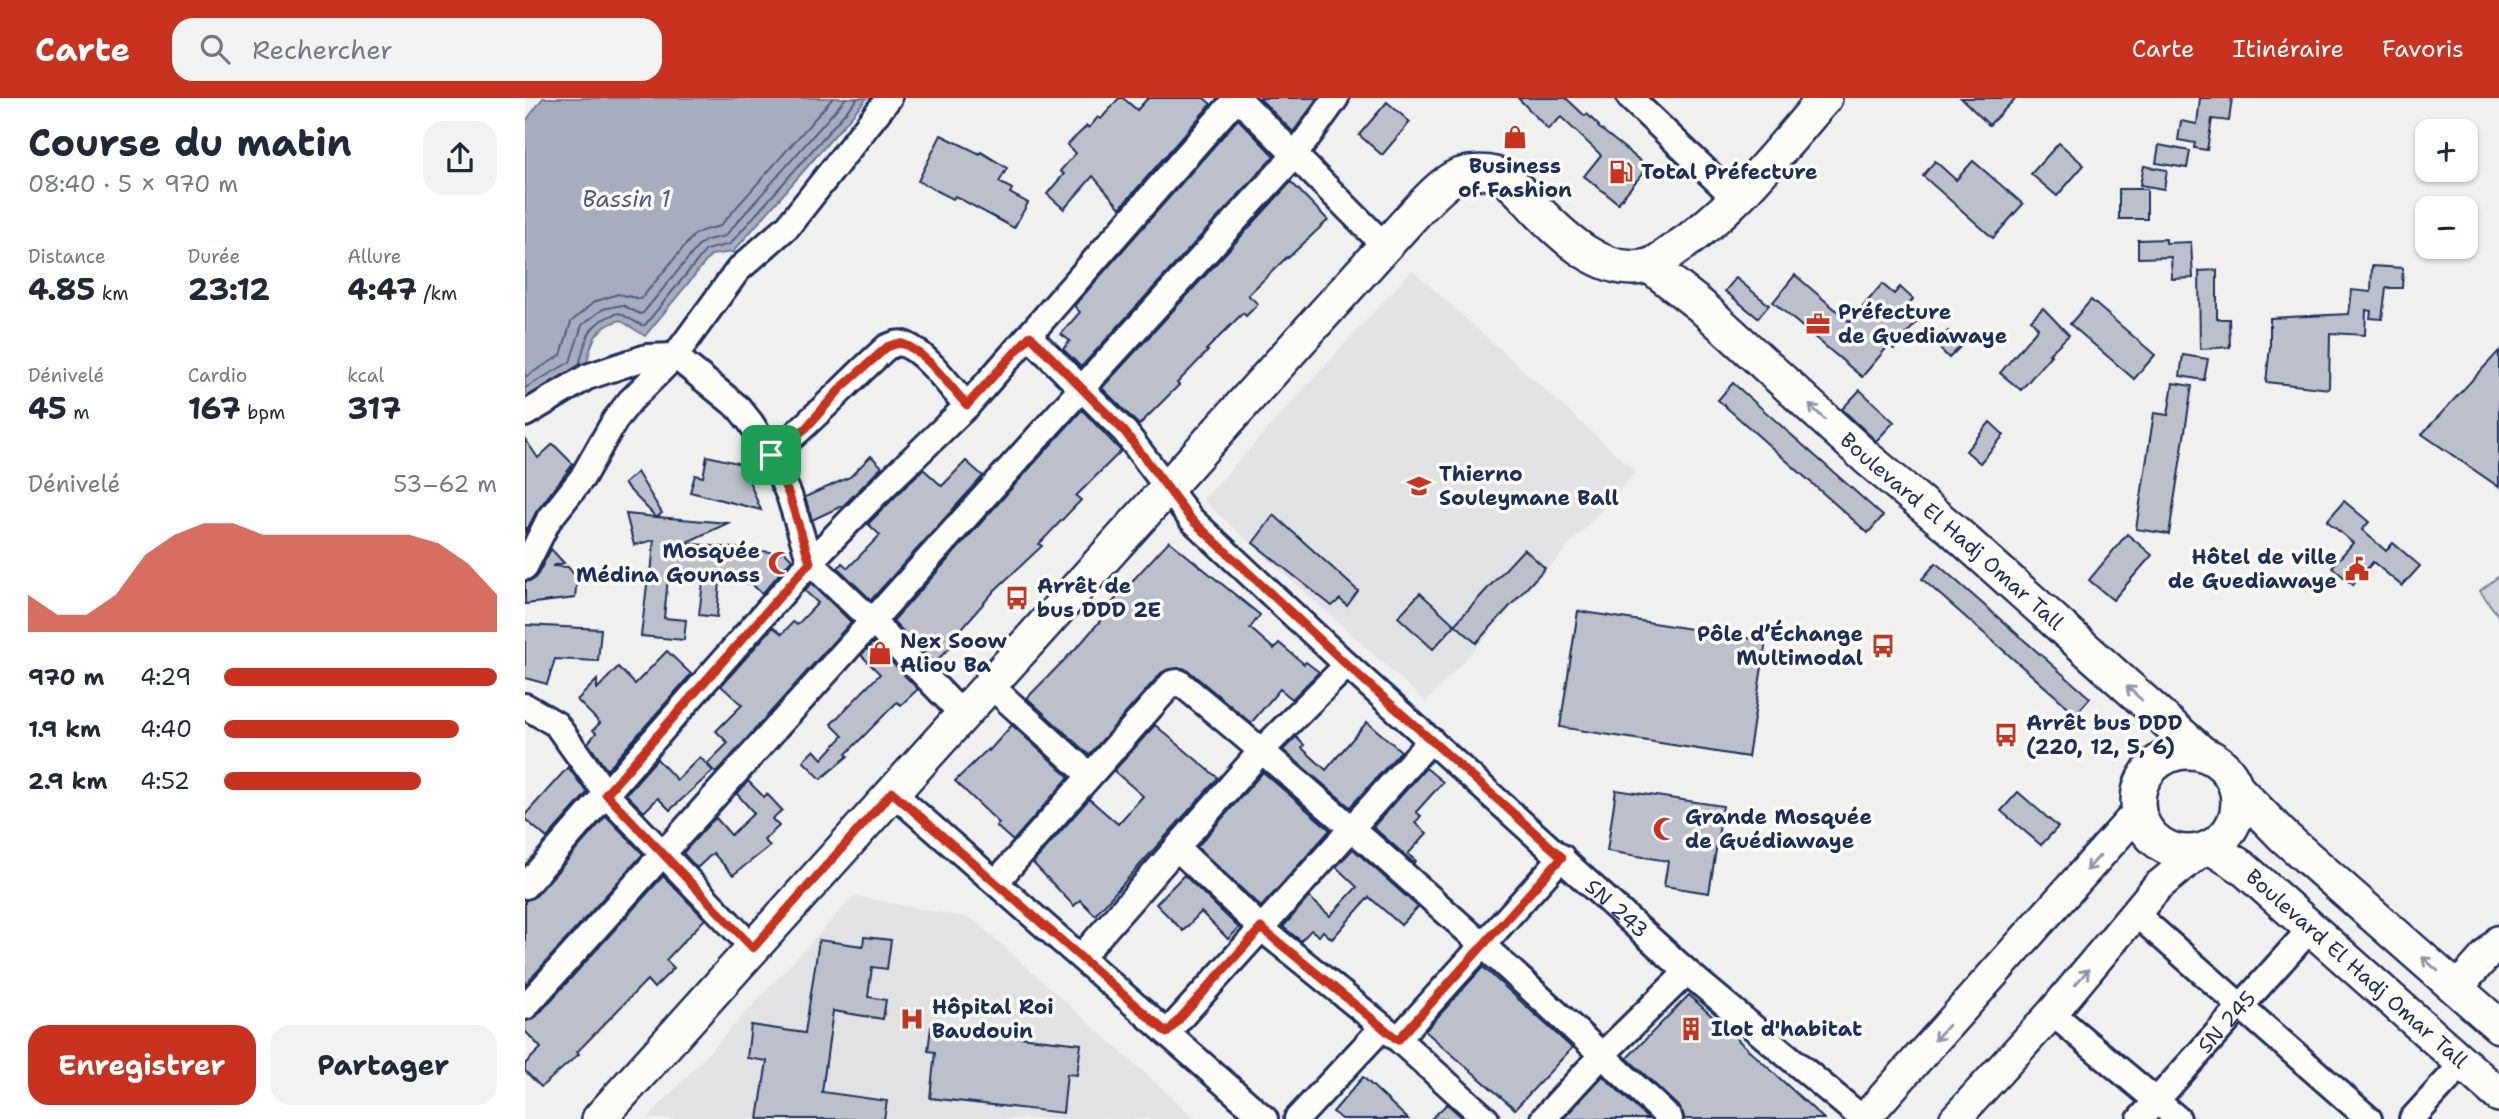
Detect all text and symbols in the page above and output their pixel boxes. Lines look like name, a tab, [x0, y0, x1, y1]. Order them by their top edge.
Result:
search box	[172, 18, 662, 81]
text: Carte	[35, 27, 130, 72]
icon: search	[196, 30, 234, 68]
text: Rechercher	[252, 32, 393, 67]
text: Carte	[2132, 33, 2195, 65]
text: Itinéraire	[2233, 33, 2344, 65]
text: Favoris	[2382, 33, 2464, 65]
text: Course du matin	[28, 117, 352, 168]
map controls	[2415, 119, 2478, 259]
button: +	[2415, 119, 2478, 182]
button: share	[423, 121, 497, 195]
shop icon: Business of Fashion	[1501, 123, 1529, 151]
place label: Business of Fashion	[1458, 152, 1572, 204]
fuel station icon: Total Préfecture	[1607, 158, 1635, 186]
place label: Total Préfecture	[1641, 158, 1818, 186]
text: 08:40 · 5 × 970 m	[28, 169, 238, 199]
water label: Bassin 1	[582, 184, 670, 214]
button: −	[2415, 196, 2478, 259]
text: Distance	[28, 244, 106, 269]
text: Durée	[188, 244, 240, 269]
text: Allure	[347, 244, 402, 269]
text: 4.85	[28, 269, 95, 310]
text: 23:12	[188, 269, 270, 310]
text: 4:47	[347, 269, 417, 310]
text: km	[95, 281, 129, 306]
text: /km	[417, 281, 458, 306]
place label: Préfecture de Guediawaye	[1838, 298, 2007, 350]
office icon: Préfecture de Guediawaye	[1804, 310, 1832, 338]
text: Dénivelé	[28, 363, 104, 388]
text: Cardio	[188, 363, 247, 388]
text: kcal	[347, 363, 384, 388]
text: 45	[28, 388, 67, 429]
text: 167	[188, 388, 241, 429]
text: 317	[347, 388, 401, 429]
text: m	[67, 400, 90, 425]
text: bpm	[241, 400, 285, 425]
one-way arrow	[1808, 404, 1826, 420]
pin	[741, 425, 801, 485]
street label: Boulevard El Hadj Omar Tall	[1834, 426, 2070, 637]
icon: arrive	[752, 436, 790, 474]
place label: Thierno Souleymane Ball	[1439, 460, 1619, 512]
text: Dénivelé	[28, 469, 120, 499]
text: 53–62 m	[393, 469, 497, 499]
school or university icon: Thierno Souleymane Ball	[1405, 472, 1433, 500]
place label: Mosquée Médina Gounass	[576, 537, 760, 589]
place label: Hôtel de ville de Guediawaye	[2168, 543, 2337, 595]
mosque icon: Mosquée Médina Gounass	[766, 549, 794, 577]
public building icon: Hôtel de ville de Guediawaye	[2343, 555, 2371, 583]
place label: Arrêt de bus DDD 2E	[1037, 572, 1161, 624]
bus stop icon: Arrêt de bus DDD 2E	[1003, 584, 1031, 612]
place label: Pôle d’Échange Multimodal	[1697, 619, 1863, 672]
place label: Nex Soow Aliou Ba	[900, 627, 1007, 679]
bus stop icon: Pôle d’Échange Multimodal	[1869, 632, 1897, 660]
shop icon: Nex Soow Aliou Ba	[866, 639, 894, 667]
text: 970 m	[28, 662, 105, 692]
text: 4:29	[140, 662, 191, 692]
one-way arrow	[2126, 684, 2143, 701]
place label: Arrêt bus DDD (220, 12, 5, 6)	[2026, 709, 2183, 761]
text: 1.9 km	[28, 714, 101, 744]
text: 4:40	[140, 714, 192, 744]
bus stop icon: Arrêt bus DDD (220, 12, 5, 6)	[1992, 721, 2020, 749]
text: 2.9 km	[28, 766, 107, 796]
text: 4:52	[140, 766, 190, 796]
place label: Grande Mosquée de Guédiawaye	[1685, 803, 1872, 855]
mosque icon: Grande Mosquée de Guédiawaye	[1651, 815, 1679, 843]
one-way arrow	[2084, 854, 2101, 871]
street label: Boulevard El Hadj Omar Tall	[2240, 863, 2474, 1075]
street label: SN 243	[1579, 873, 1654, 944]
one-way arrow	[2421, 956, 2439, 972]
one-way arrow	[2074, 968, 2090, 986]
street label: SN 245	[2191, 985, 2262, 1059]
place label: Hôpital Roi Baudouin	[932, 993, 1054, 1045]
hospital icon: Hôpital Roi Baudouin	[898, 1005, 926, 1033]
building icon: Ilot d'habitat	[1677, 1015, 1705, 1043]
place label: Ilot d'habitat	[1711, 1015, 1862, 1043]
one-way arrow	[1933, 1023, 1949, 1041]
button: Enregistrer	[28, 1025, 256, 1105]
button: Partager	[270, 1025, 497, 1105]

